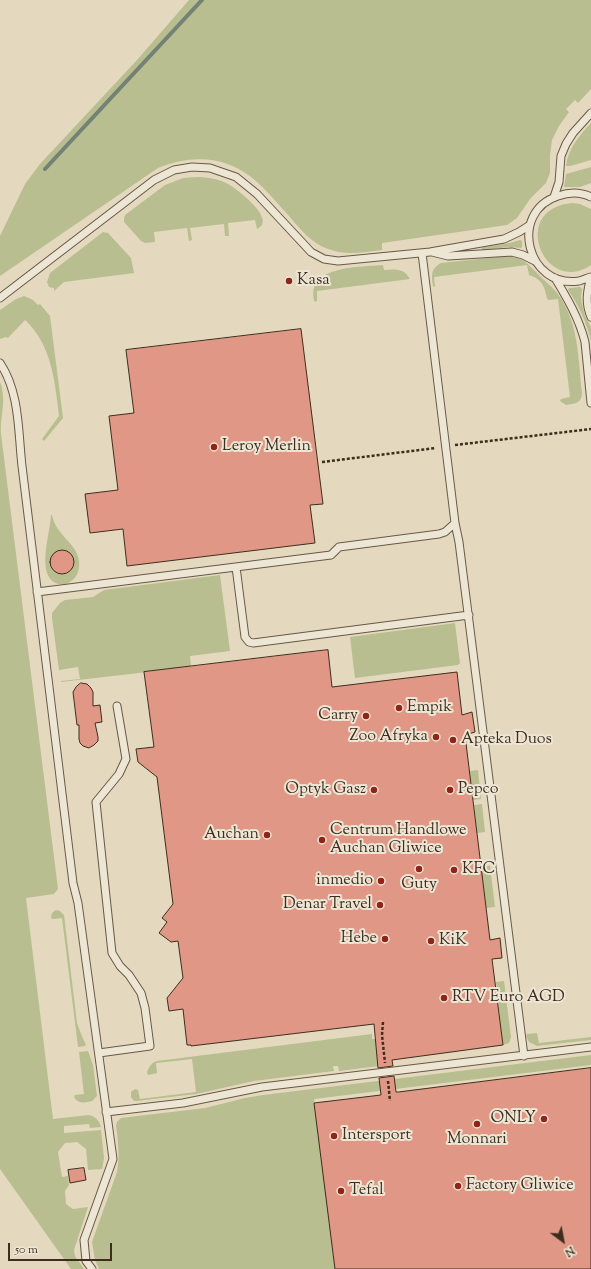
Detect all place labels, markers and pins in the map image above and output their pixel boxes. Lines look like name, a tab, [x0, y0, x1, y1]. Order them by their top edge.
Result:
place label: Kasa	[297, 271, 330, 291]
marker: Kasa	[284, 276, 294, 286]
place label: Leroy Merlin	[222, 437, 311, 457]
marker: Leroy Merlin	[209, 442, 219, 452]
place label: Empik	[407, 698, 452, 718]
marker: Empik	[394, 703, 404, 713]
place label: Carry	[318, 706, 358, 726]
marker: Carry	[361, 711, 371, 721]
place label: Zoo Afryka	[350, 727, 428, 747]
place label: Apteka Duos	[461, 730, 552, 750]
marker: Zoo Afryka	[431, 732, 441, 742]
marker: Apteka Duos	[448, 735, 458, 745]
place label: Optyk Gasz	[285, 780, 366, 800]
place label: Pepco	[458, 780, 498, 800]
marker: Optyk Gasz	[369, 785, 379, 795]
marker: Pepco	[445, 785, 455, 795]
place label: Centrum Handlowe Auchan Gliwice	[330, 821, 466, 859]
place label: Auchan	[204, 825, 259, 845]
marker: Auchan	[262, 830, 272, 840]
marker: Centrum Handlowe Auchan Gliwice	[317, 835, 327, 845]
place label: KFC	[462, 860, 495, 880]
marker: Guty	[414, 864, 424, 874]
marker: KFC	[449, 865, 459, 875]
place label: inmedio	[316, 871, 373, 891]
place label: Guty	[401, 875, 437, 895]
marker: inmedio	[376, 876, 386, 886]
place label: Denar Travel	[283, 895, 372, 915]
marker: Denar Travel	[375, 900, 385, 910]
place label: Hebe	[341, 929, 377, 949]
place label: KiK	[439, 931, 467, 951]
marker: Hebe	[380, 934, 390, 944]
marker: KiK	[426, 936, 436, 946]
place label: RTV Euro AGD	[452, 988, 565, 1008]
marker: RTV Euro AGD	[439, 993, 449, 1003]
place label: ONLY	[490, 1109, 536, 1129]
marker: ONLY	[539, 1114, 549, 1124]
marker: Monnari	[472, 1119, 482, 1129]
place label: Intersport	[342, 1126, 411, 1146]
place label: Monnari	[447, 1130, 507, 1150]
marker: Intersport	[329, 1131, 339, 1141]
place label: Factory Gliwice	[466, 1176, 574, 1196]
place label: Tefal	[349, 1181, 384, 1201]
marker: Factory Gliwice	[453, 1181, 463, 1191]
marker: Tefal	[336, 1186, 346, 1196]

